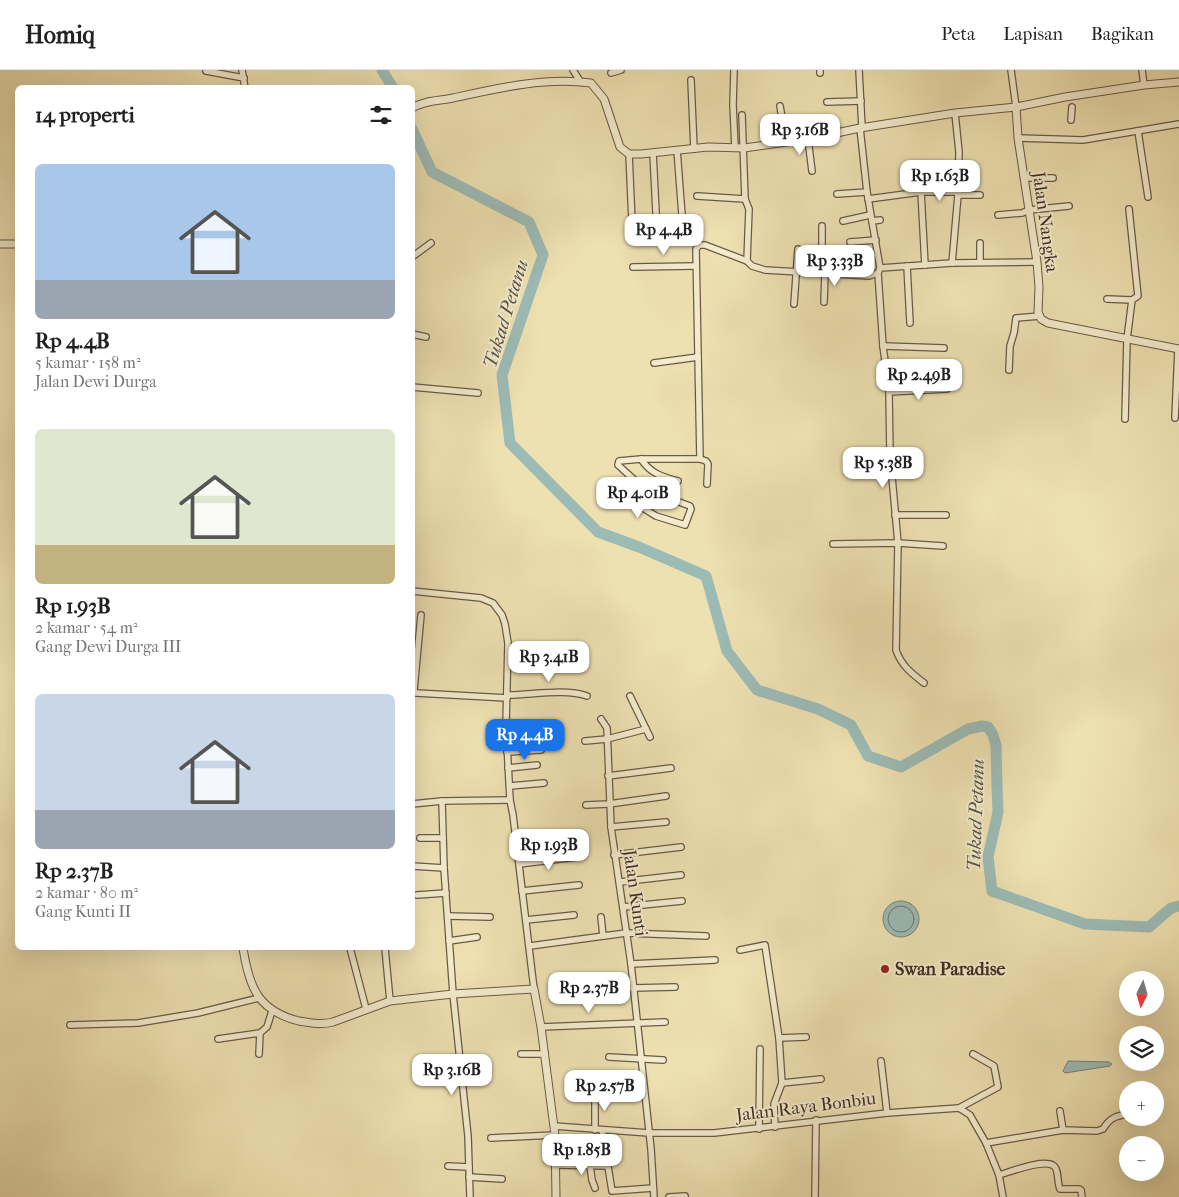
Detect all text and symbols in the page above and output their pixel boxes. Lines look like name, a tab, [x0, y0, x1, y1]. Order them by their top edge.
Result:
text: Homiq	[25, 21, 95, 49]
text: Peta	[941, 24, 975, 45]
text: Lapisan	[1003, 24, 1063, 45]
text: Bagikan	[1091, 24, 1154, 45]
icon: filters	[367, 101, 395, 129]
text: 14 properti	[35, 103, 135, 127]
pin: Rp 3.16B	[748, 114, 852, 156]
text: Rp 3.16B	[771, 120, 829, 139]
pin: Rp 1.63B	[888, 160, 992, 202]
text: Rp 1.63B	[911, 166, 969, 185]
street label: Jalan Nangka	[1027, 168, 1063, 274]
icon: home	[170, 197, 260, 287]
pin: Rp 4.4B	[618, 214, 710, 256]
text: Rp 4.4B	[636, 220, 692, 239]
pin: Rp 3.33B	[783, 244, 887, 287]
text: Rp 3.33B	[807, 251, 863, 270]
water label: Tukad Petanu	[479, 257, 533, 371]
text: Rp 4.4B	[35, 329, 110, 353]
text: 5 kamar · 158 m²	[35, 353, 140, 372]
pin: Rp 2.49B	[867, 358, 971, 401]
text: Rp 2.49B	[887, 365, 951, 384]
text: Jalan Dewi Durga	[35, 372, 157, 391]
pin: Rp 5.38B	[831, 446, 935, 489]
text: Rp 5.38B	[854, 453, 912, 472]
icon: home	[170, 462, 260, 552]
pin: Rp 4.01B	[586, 476, 690, 519]
text: Rp 4.01B	[607, 483, 669, 502]
text: Rp 1.93B	[35, 594, 111, 618]
text: 2 kamar · 54 m²	[35, 618, 137, 637]
text: Gang Dewi Durga III	[35, 637, 181, 656]
pin: Rp 3.41B	[497, 640, 601, 683]
text: Rp 3.41B	[519, 647, 579, 666]
pin: Rp 4.4B	[479, 718, 571, 761]
text: Rp 4.4B	[497, 725, 553, 744]
icon: home	[170, 727, 260, 817]
water label: Tukad Petanu	[963, 758, 989, 872]
pin: Rp 1.93B	[497, 828, 601, 871]
text: Rp 1.93B	[520, 835, 578, 854]
street label: Jalan Kunti	[618, 846, 652, 938]
text: Rp 2.37B	[35, 859, 113, 883]
text: 2 kamar · 80 m²	[35, 883, 138, 902]
text: Gang Kunti II	[35, 902, 131, 921]
place label: Swan Paradise	[895, 959, 1006, 980]
marker: Swan Paradise	[879, 963, 891, 975]
north arrow	[1119, 971, 1164, 1016]
map controls	[1119, 971, 1164, 1181]
pin: Rp 2.37B	[537, 972, 641, 1014]
text: Rp 2.37B	[559, 978, 619, 997]
button: layers	[1119, 1026, 1164, 1071]
pin: Rp 3.16B	[400, 1054, 504, 1096]
text: Rp 3.16B	[423, 1060, 481, 1079]
pin: Rp 2.57B	[553, 1070, 657, 1112]
text: Rp 2.57B	[575, 1076, 635, 1095]
button: +	[1119, 1081, 1164, 1126]
street label: Jalan Raya Bonbiu	[733, 1088, 877, 1126]
pin: Rp 1.85B	[530, 1134, 634, 1176]
button: −	[1119, 1136, 1164, 1181]
text: Rp 1.85B	[553, 1140, 611, 1159]

